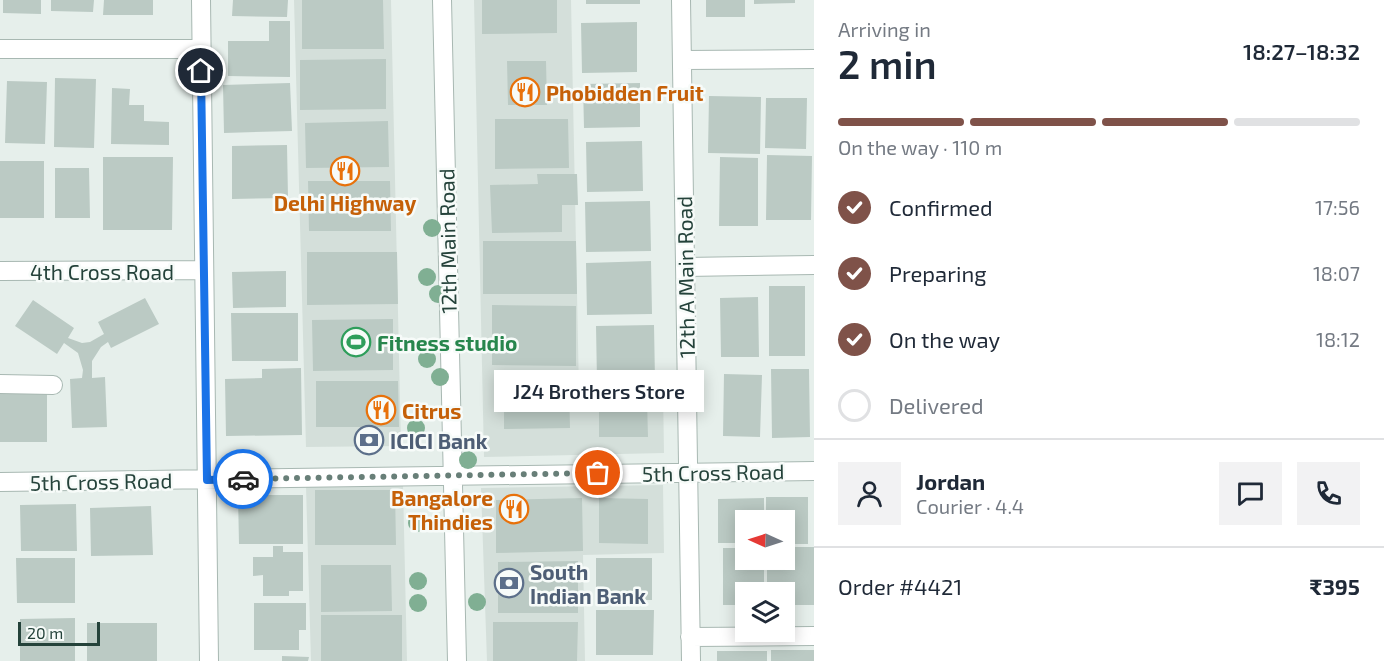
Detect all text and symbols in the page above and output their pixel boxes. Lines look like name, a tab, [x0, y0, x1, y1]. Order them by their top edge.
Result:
text: Arriving in	[838, 17, 931, 41]
text: 18:27–18:32	[1243, 38, 1360, 64]
text: 2 min	[838, 40, 937, 87]
pin	[175, 45, 226, 96]
icon: home	[184, 54, 217, 87]
restaurant icon: Phobidden Fruit	[509, 76, 541, 108]
place label: Phobidden Fruit	[546, 80, 704, 105]
text: On the way · 110 m	[838, 135, 1002, 159]
restaurant icon: Delhi Highway	[329, 155, 361, 187]
street label: 12th Main Road	[433, 168, 461, 314]
place label: Delhi Highway	[274, 190, 416, 216]
icon: check	[838, 191, 871, 224]
text: Confirmed	[889, 194, 993, 220]
text: 17:56	[1315, 195, 1360, 219]
street label: 12th A Main Road	[671, 196, 699, 358]
icon: check	[838, 257, 871, 290]
street label: 4th Cross Road	[30, 259, 174, 284]
text: Preparing	[889, 260, 987, 286]
text: 18:07	[1313, 261, 1360, 285]
icon: check	[838, 323, 871, 356]
sports icon: Fitness studio	[340, 326, 372, 358]
text: On the way	[889, 326, 1000, 352]
text: 18:12	[1316, 327, 1360, 351]
place label: Fitness studio	[377, 330, 517, 355]
callout: J24 Brothers Store	[493, 371, 703, 413]
text: J24 Brothers Store	[513, 379, 685, 403]
text: Delivered	[889, 392, 984, 418]
restaurant icon: Citrus	[365, 394, 397, 426]
place label: Citrus	[402, 398, 461, 423]
bank icon: ICICI Bank	[353, 424, 385, 456]
place label: ICICI Bank	[390, 428, 488, 453]
pin	[572, 447, 623, 498]
courier	[213, 449, 273, 509]
icon: bag	[581, 456, 614, 489]
street label: 5th Cross Road	[642, 458, 784, 486]
button: person	[838, 462, 901, 525]
button: chat	[1219, 462, 1282, 525]
button: phone	[1297, 462, 1360, 525]
icon: car	[227, 463, 260, 496]
street label: 5th Cross Road	[30, 467, 172, 495]
text: Jordan	[916, 468, 985, 494]
place label: Bangalore Thindies	[391, 485, 493, 534]
restaurant icon: Bangalore Thindies	[498, 493, 530, 525]
text: Courier · 4.4	[916, 494, 1024, 518]
north arrow	[735, 510, 795, 570]
map controls	[735, 510, 795, 642]
place label: South Indian Bank	[530, 559, 646, 608]
bank icon: South Indian Bank	[493, 567, 525, 599]
text: Order #4421	[838, 573, 962, 599]
text: ₹395	[1309, 573, 1360, 599]
button: layers	[735, 582, 795, 642]
scale bar	[18, 619, 100, 646]
text: 20 m	[27, 623, 63, 642]

